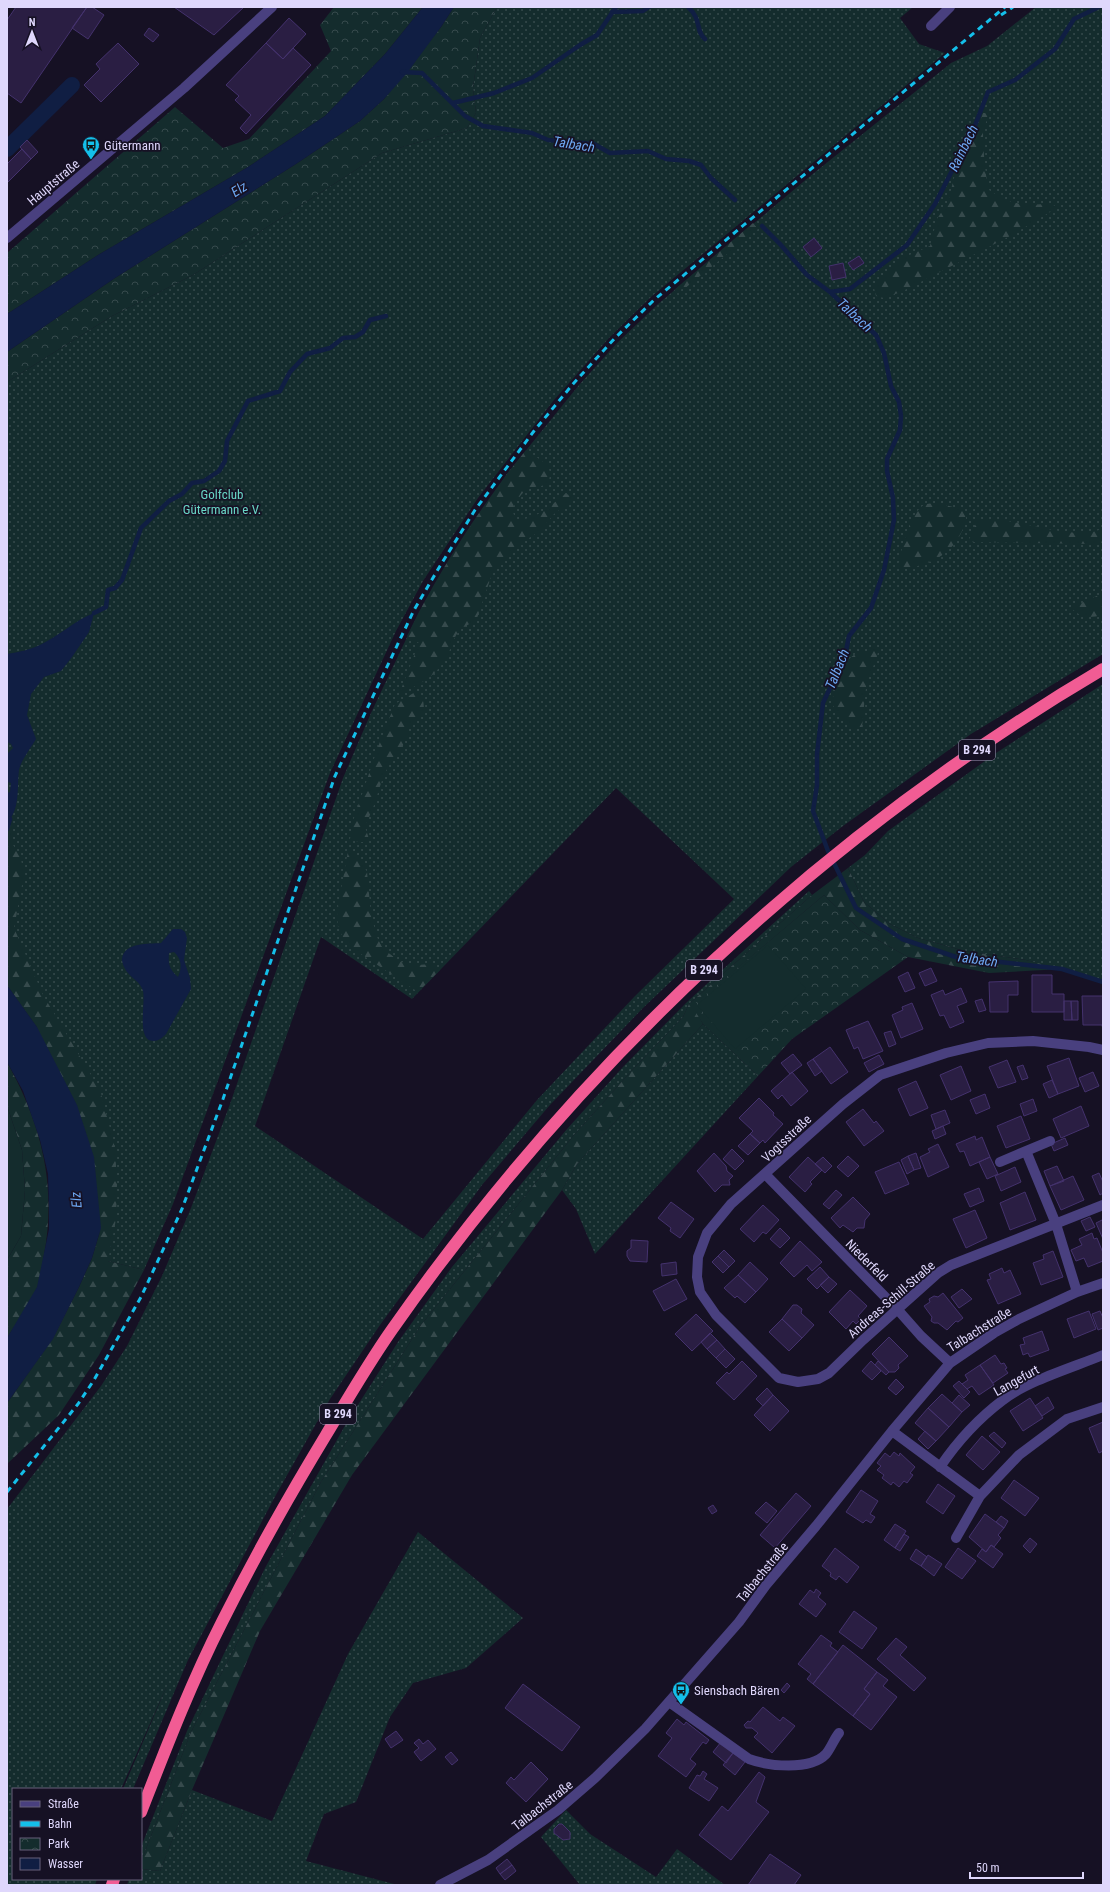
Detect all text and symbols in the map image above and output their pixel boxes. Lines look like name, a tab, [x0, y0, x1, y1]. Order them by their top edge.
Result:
north arrow	[12, 12, 52, 52]
text: N	[29, 16, 36, 29]
water label: Rainbach	[945, 122, 981, 174]
water label: Talbach	[552, 133, 596, 155]
bus stop icon: Gütermann	[81, 135, 101, 160]
place label: Gütermann	[104, 138, 160, 153]
street label: Hauptstraße	[24, 156, 82, 209]
water label: Elz	[228, 178, 250, 200]
water label: Talbach	[834, 295, 876, 335]
park label: Golfclub Gütermann e.V.	[183, 487, 261, 517]
water label: Talbach	[822, 647, 852, 691]
road number: B 294	[959, 740, 995, 760]
water label: Talbach	[955, 948, 999, 970]
road number: B 294	[686, 960, 722, 980]
street label: Vogtsstraße	[758, 1112, 814, 1165]
water label: Elz	[67, 1191, 85, 1209]
street label: Niederfeld	[843, 1236, 891, 1284]
street label: Andreas-Schill-Straße	[845, 1258, 938, 1341]
street label: Talbachstraße	[944, 1304, 1014, 1355]
street label: Langefurt	[991, 1362, 1042, 1399]
road number: B 294	[320, 1404, 356, 1424]
street label: Talbachstraße	[734, 1539, 791, 1605]
bus stop icon: Siensbach Bären	[671, 1680, 691, 1705]
place label: Siensbach Bären	[694, 1683, 780, 1698]
street label: Talbachstraße	[509, 1777, 576, 1834]
legend	[12, 1788, 142, 1880]
text: Straße	[48, 1797, 79, 1811]
text: Bahn	[48, 1817, 72, 1831]
text: Park	[48, 1837, 70, 1851]
scale bar	[970, 1854, 1083, 1880]
text: Wasser	[48, 1857, 83, 1871]
text: 50 m	[976, 1861, 1000, 1875]

